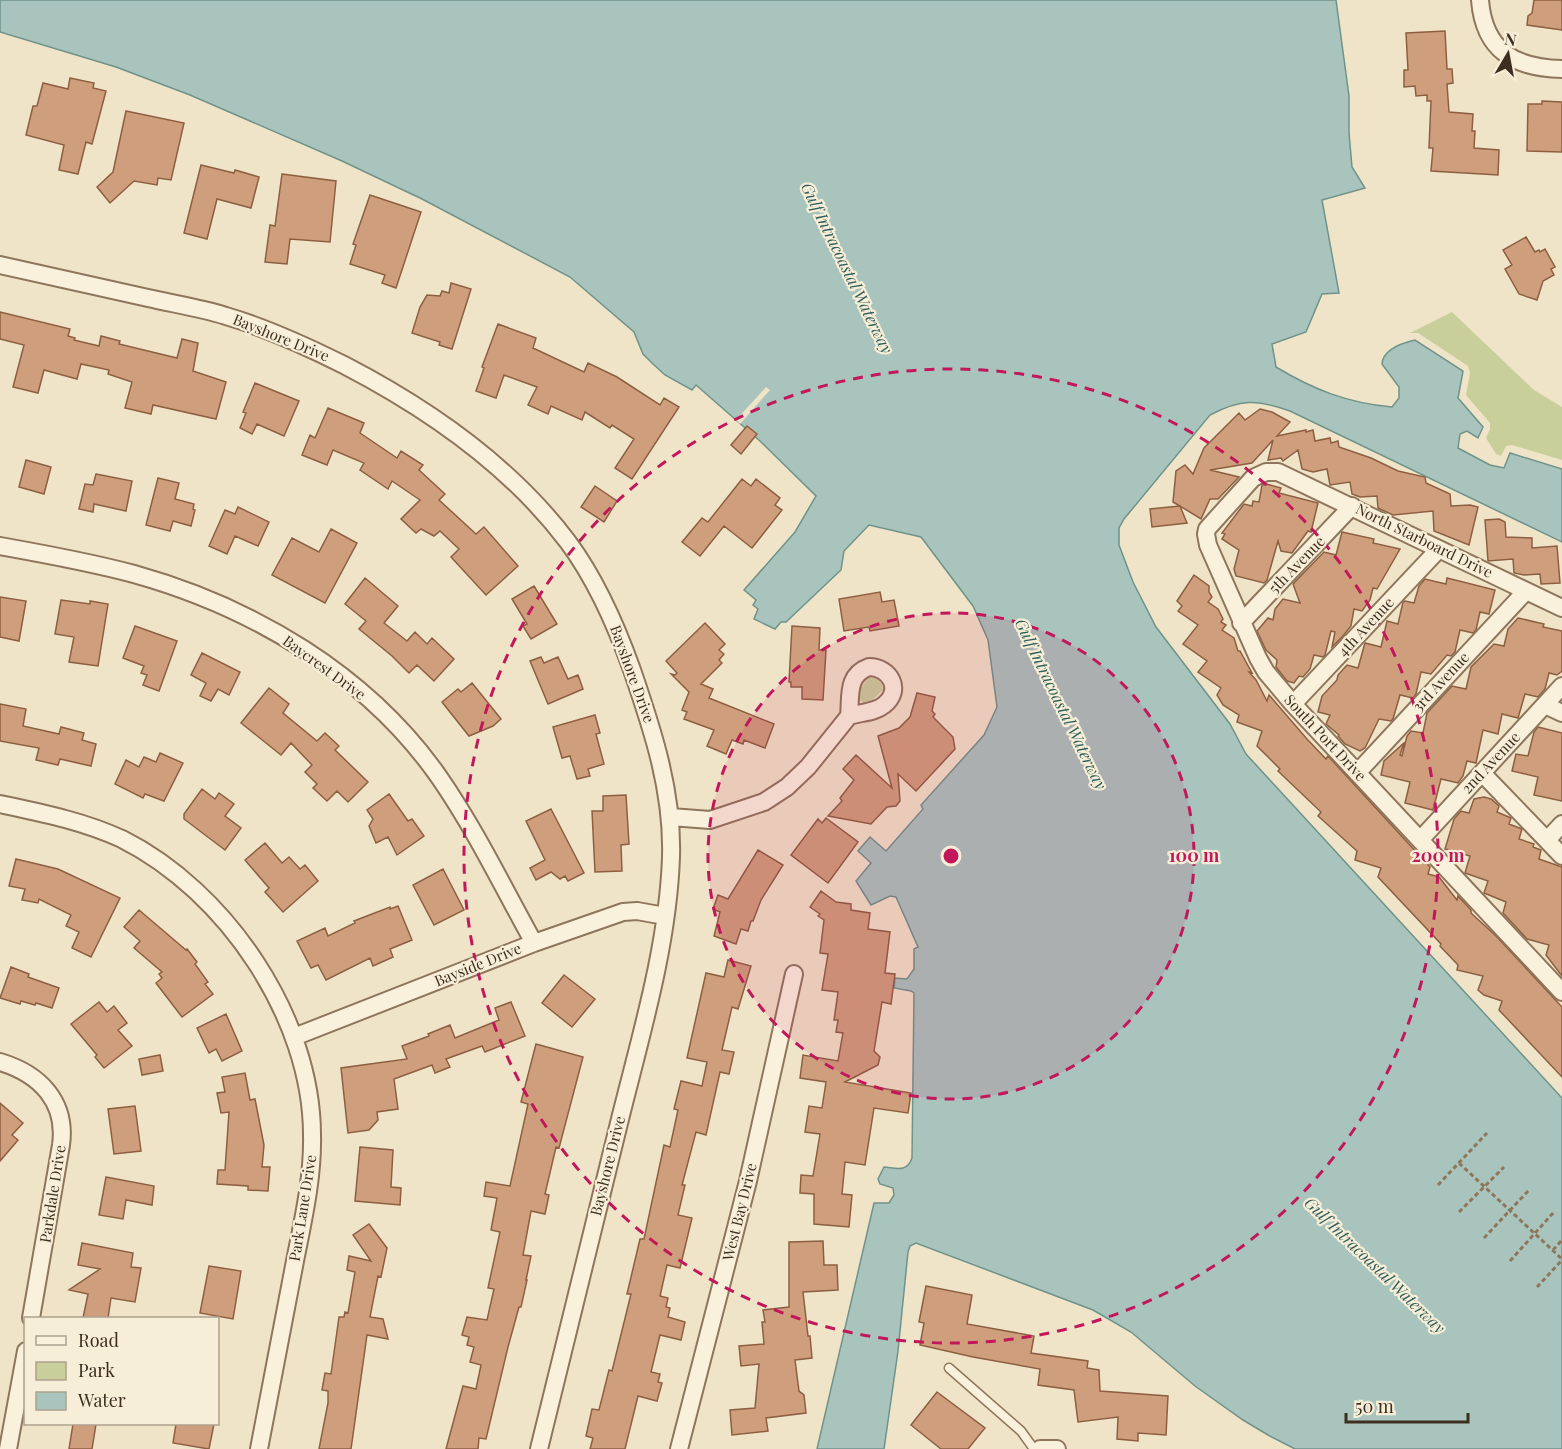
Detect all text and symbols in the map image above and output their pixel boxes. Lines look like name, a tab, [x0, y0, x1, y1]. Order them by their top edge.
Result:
north arrow	[1478, 24, 1538, 84]
text: N	[1503, 27, 1519, 50]
water label: Gulf Intracoastal Waterway	[797, 179, 898, 357]
street label: Bayshore Drive	[230, 309, 333, 366]
street label: North Starboard Drive	[1353, 498, 1496, 582]
street label: 5th Avenue	[1264, 531, 1329, 598]
street label: 4th Avenue	[1333, 592, 1398, 660]
water label: Gulf Intracoastal Waterway	[1011, 615, 1112, 793]
street label: Bayshore Drive	[606, 622, 660, 725]
street label: Baycrest Drive	[279, 630, 370, 704]
street label: 3rd Avenue	[1408, 647, 1473, 715]
street label: South Port Drive	[1280, 690, 1371, 785]
street label: 2nd Avenue	[1456, 727, 1524, 798]
text: 100 m	[1169, 843, 1220, 867]
text: 200 m	[1411, 843, 1465, 867]
centre of rings	[941, 846, 961, 866]
street label: Bayside Drive	[431, 938, 524, 991]
street label: Bayshore Drive	[585, 1114, 629, 1218]
street label: Parkdale Drive	[34, 1144, 70, 1244]
street label: Park Lane Drive	[284, 1153, 320, 1263]
street label: West Bay Drive	[717, 1161, 761, 1264]
water label: Gulf Intracoastal Waterway	[1301, 1192, 1450, 1338]
legend	[24, 1317, 219, 1425]
text: Road	[78, 1328, 119, 1352]
text: Park	[78, 1358, 115, 1382]
scale bar	[1346, 1386, 1468, 1424]
text: Water	[77, 1388, 126, 1412]
text: 50 m	[1355, 1394, 1394, 1418]

